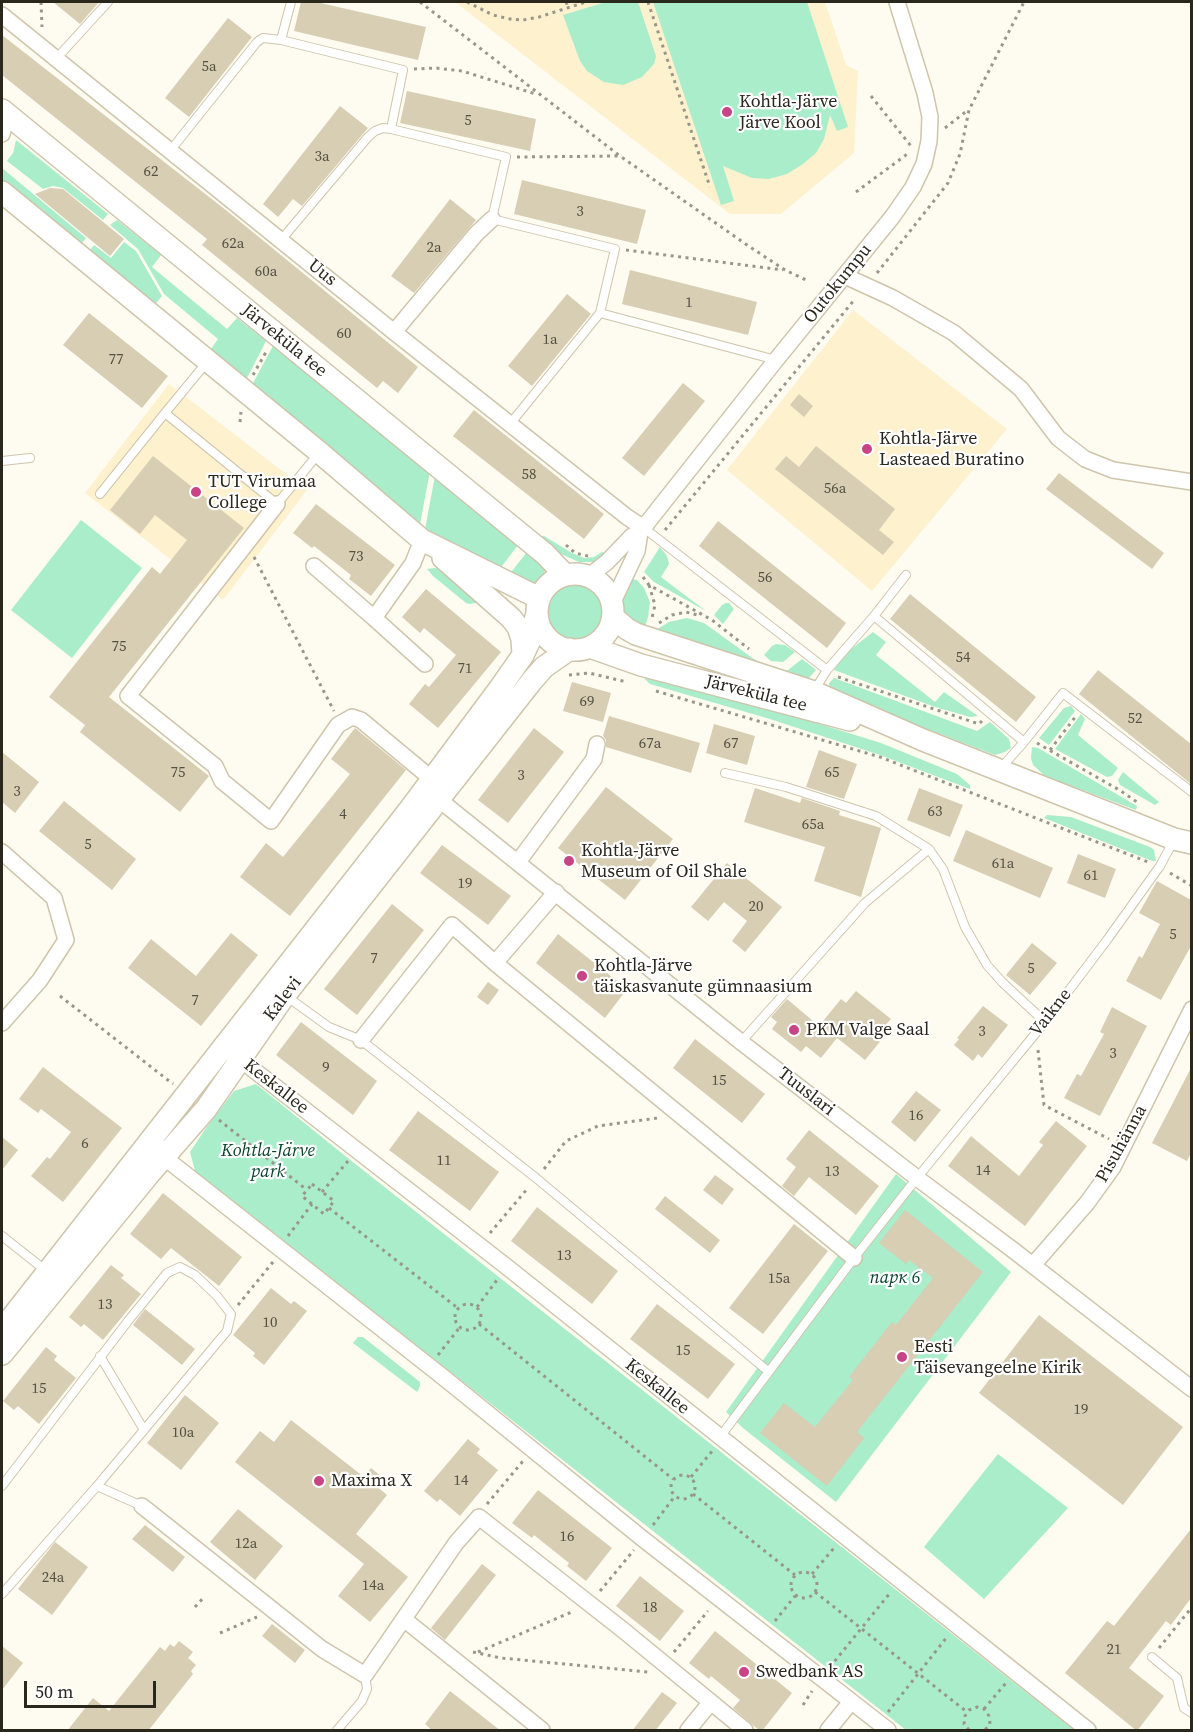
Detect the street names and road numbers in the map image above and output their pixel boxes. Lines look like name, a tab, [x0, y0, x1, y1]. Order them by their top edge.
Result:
street label: Outokumpu	[799, 240, 877, 328]
street label: Uus	[303, 255, 341, 291]
street label: Järveküla tee	[237, 300, 331, 382]
street label: Järveküla tee	[703, 671, 809, 717]
street label: Kalevi	[259, 973, 307, 1025]
street label: Vaikne	[1026, 985, 1076, 1041]
street label: Keskallee	[239, 1055, 313, 1119]
street label: Tuuslari	[773, 1063, 839, 1121]
street label: Pisuhänna	[1092, 1101, 1152, 1187]
street label: Keskallee	[620, 1355, 694, 1419]

